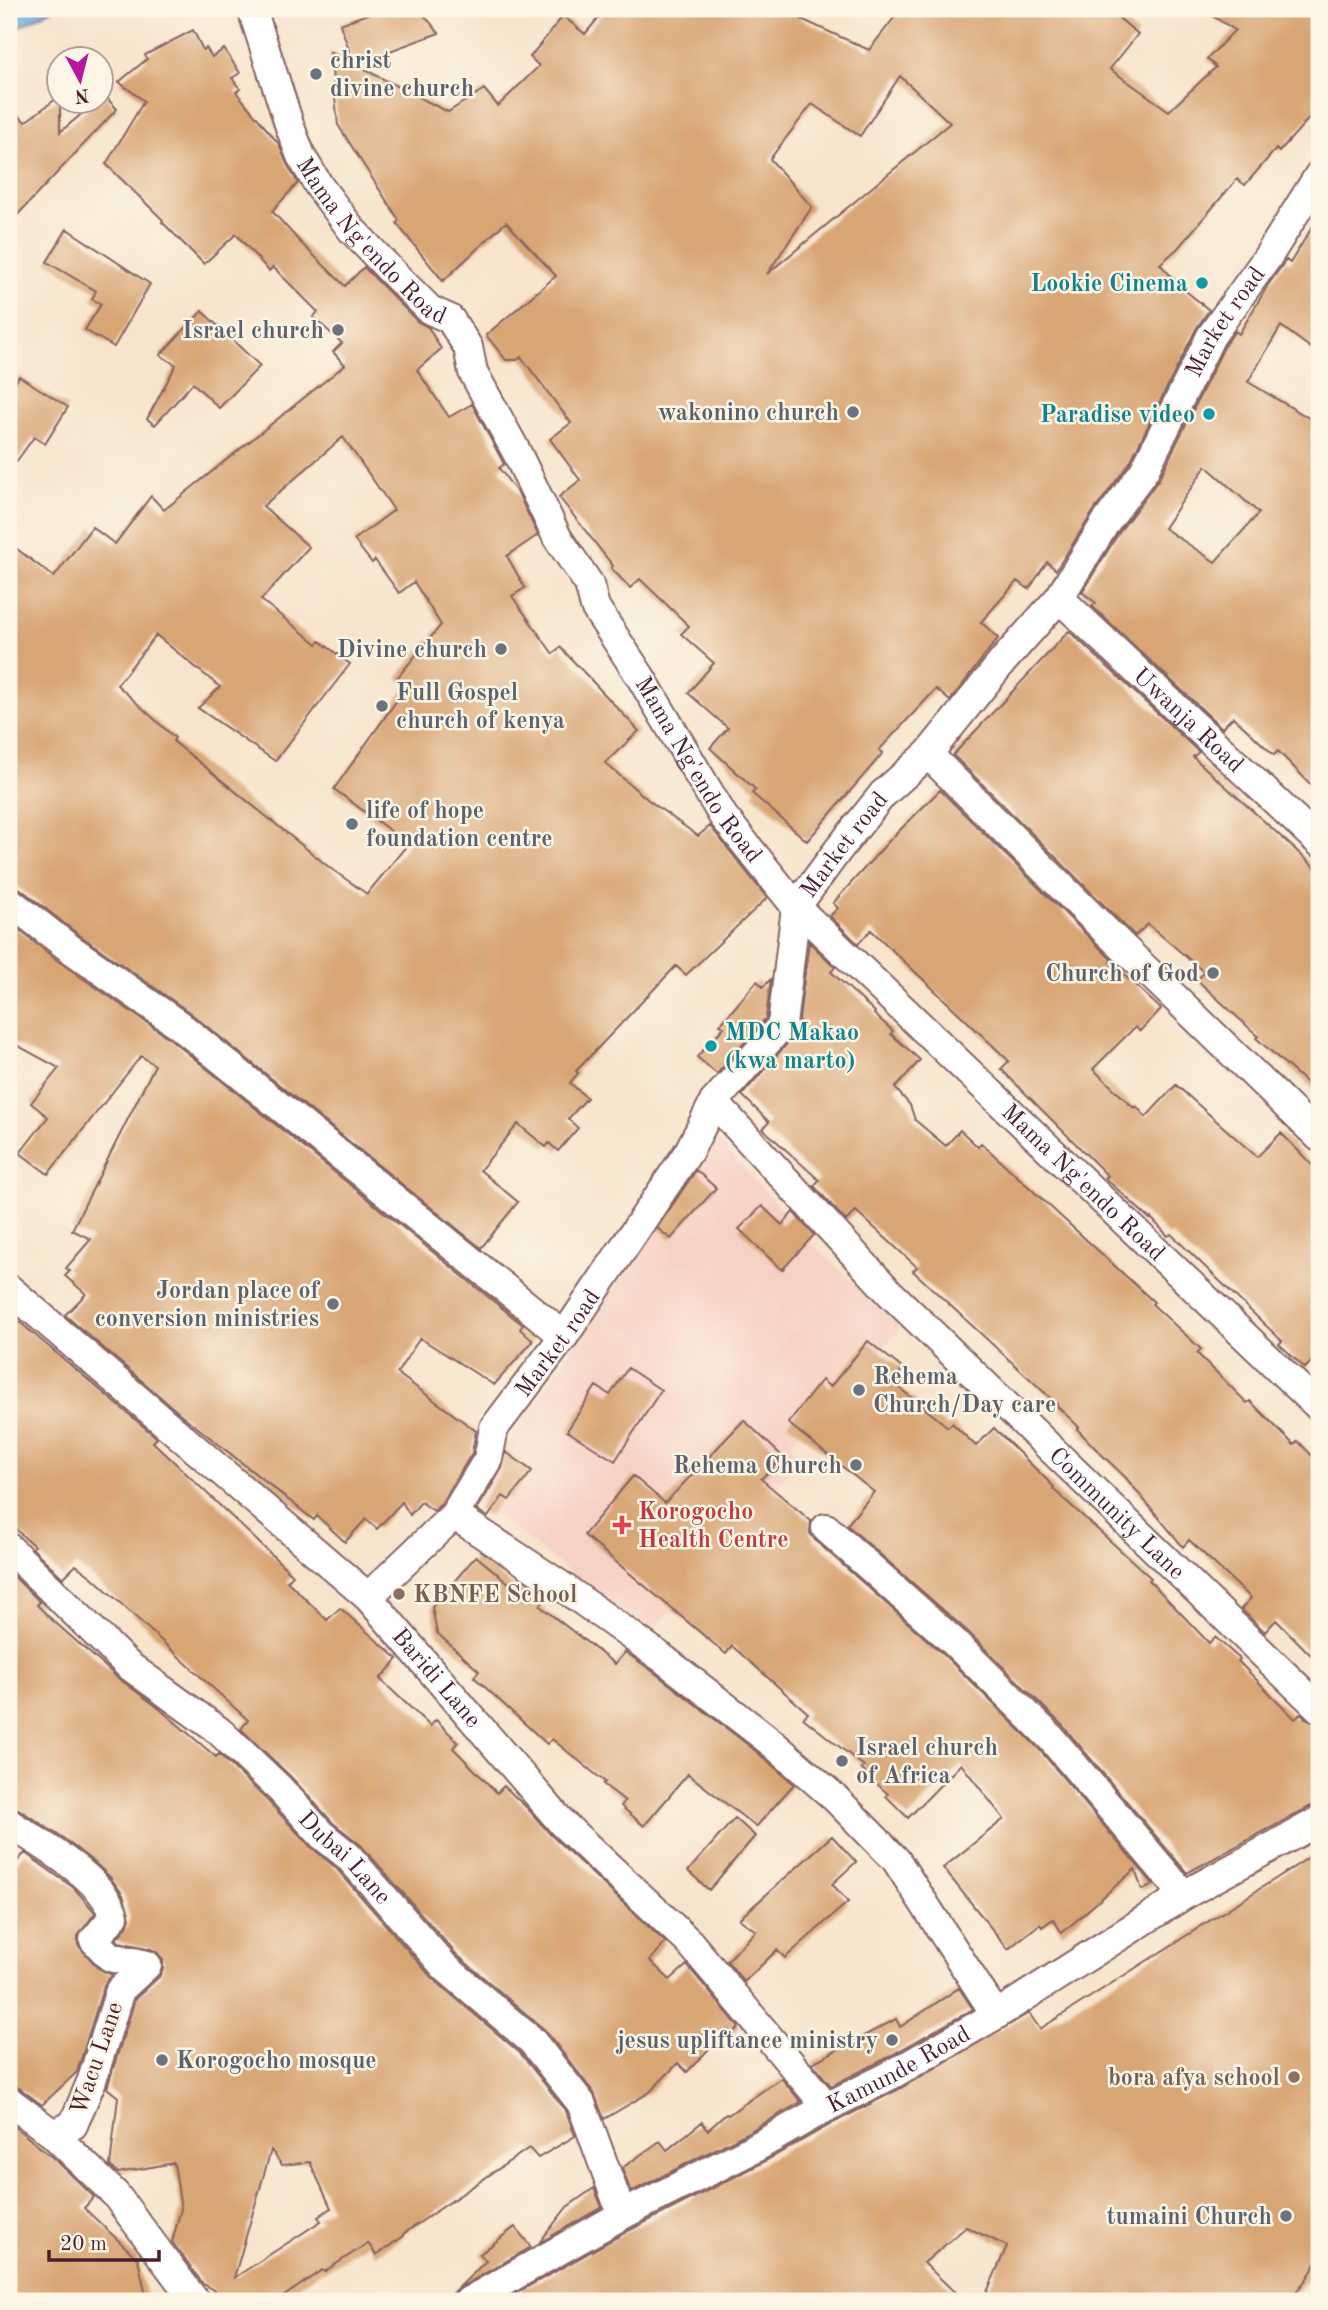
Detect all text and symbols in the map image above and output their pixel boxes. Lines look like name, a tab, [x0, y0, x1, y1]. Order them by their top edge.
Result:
north arrow	[46, 46, 116, 116]
place label: christ divine church	[330, 50, 474, 102]
marker: christ divine church	[308, 66, 324, 82]
text: N	[73, 84, 90, 105]
street label: Mama Ng'endo Road	[291, 154, 450, 330]
street label: Market road	[1182, 263, 1271, 382]
place label: Lookie Cinema	[1030, 273, 1188, 297]
marker: Lookie Cinema	[1194, 275, 1210, 291]
place label: Israel church	[182, 320, 324, 344]
marker: Israel church	[330, 322, 346, 338]
place label: wakonino church	[658, 402, 839, 426]
marker: wakonino church	[845, 404, 861, 420]
place label: Paradise video	[1040, 404, 1195, 428]
marker: Paradise video	[1201, 406, 1217, 422]
place label: Divine church	[337, 639, 487, 663]
marker: Divine church	[493, 641, 509, 657]
street label: Uwanja Road	[1128, 664, 1247, 778]
street label: Mama Ng'endo Road	[629, 673, 765, 868]
place label: Full Gospel church of kenya	[396, 682, 565, 734]
marker: Full Gospel church of kenya	[374, 698, 390, 714]
street label: Market road	[797, 788, 893, 903]
place label: life of hope foundation centre	[366, 800, 553, 852]
marker: life of hope foundation centre	[344, 816, 360, 832]
place label: Church of God	[1045, 963, 1199, 987]
marker: Church of God	[1205, 965, 1221, 981]
place label: MDC Makao (kwa marto)	[725, 1022, 859, 1074]
marker: MDC Makao (kwa marto)	[703, 1038, 719, 1054]
street label: Mama Ng'endo Road	[996, 1100, 1168, 1267]
place label: Jordan place of conversion ministries	[95, 1280, 321, 1332]
street label: Market road	[512, 1286, 606, 1402]
marker: Jordan place of conversion ministries	[325, 1296, 341, 1312]
place label: Rehema Church/Day care	[873, 1366, 1056, 1418]
marker: Rehema Church/Day care	[851, 1382, 867, 1398]
street label: Community Lane	[1044, 1444, 1188, 1585]
place label: Rehema Church	[673, 1455, 842, 1479]
marker: Rehema Church	[848, 1457, 864, 1473]
place label: Korogocho Health Centre	[638, 1501, 789, 1553]
marker: Korogocho Health Centre	[612, 1515, 632, 1535]
place label: KBNFE School	[413, 1584, 577, 1608]
marker: KBNFE School	[391, 1586, 407, 1602]
street label: Baridi Lane	[387, 1624, 485, 1733]
place label: Israel church of Africa	[856, 1737, 998, 1789]
marker: Israel church of Africa	[834, 1753, 850, 1769]
street label: Dubai Lane	[293, 1807, 395, 1910]
street label: Wacu Lane	[67, 1999, 128, 2118]
street label: Kamunde Road	[824, 2022, 975, 2119]
place label: jesus upliftance ministry	[615, 2030, 878, 2054]
marker: jesus upliftance ministry	[884, 2032, 900, 2048]
place label: Korogocho mosque	[176, 2050, 377, 2074]
marker: Korogocho mosque	[154, 2052, 170, 2068]
place label: bora afya school	[1108, 2067, 1280, 2091]
marker: bora afya school	[1286, 2069, 1302, 2085]
place label: tumaini Church	[1107, 2206, 1272, 2230]
marker: tumaini Church	[1278, 2208, 1294, 2224]
scale bar	[49, 2219, 159, 2263]
text: 20 m	[60, 2234, 107, 2255]

